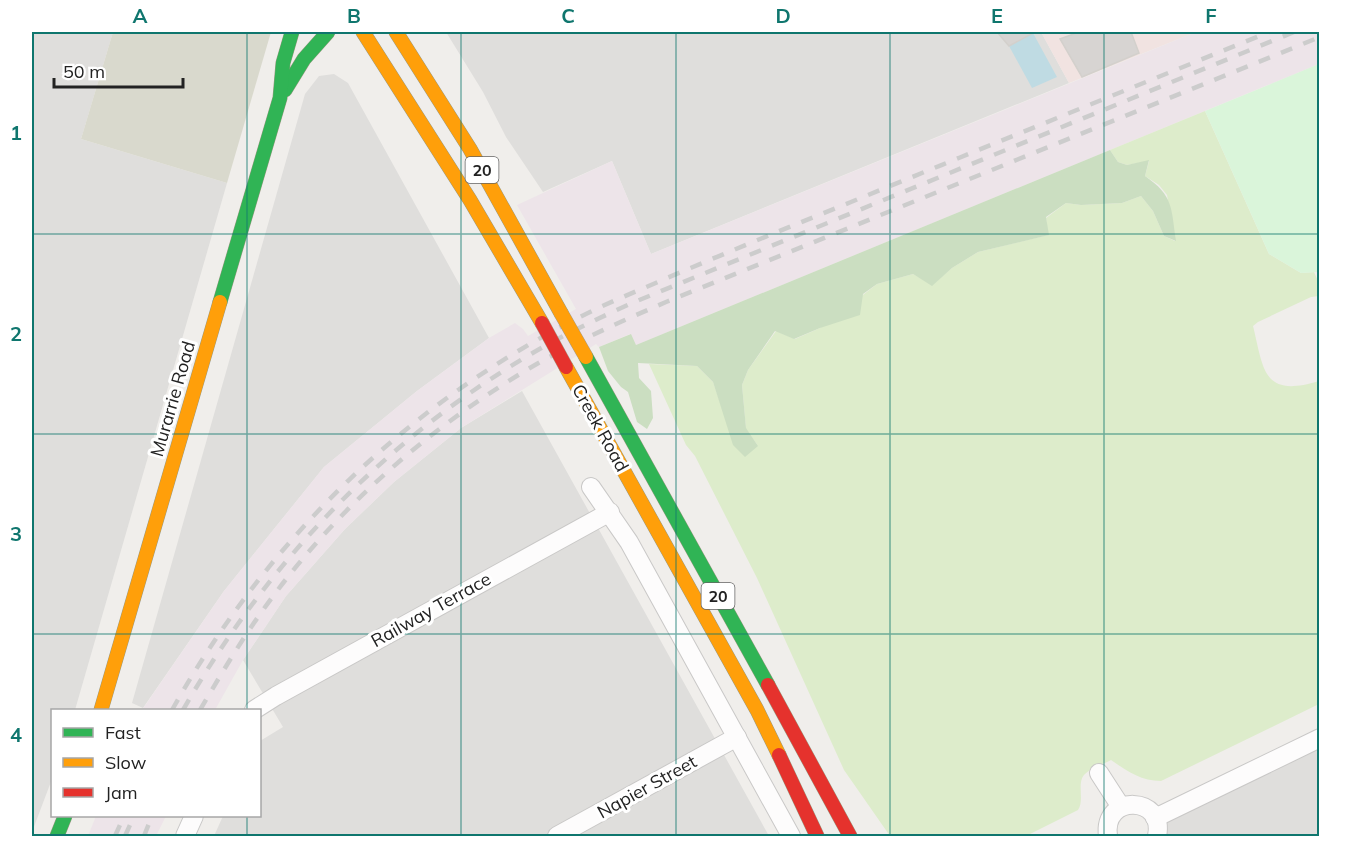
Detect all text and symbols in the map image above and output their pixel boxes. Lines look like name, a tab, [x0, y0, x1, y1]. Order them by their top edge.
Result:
text: A	[133, 3, 148, 28]
text: B	[347, 3, 361, 28]
text: C	[561, 3, 575, 28]
text: D	[775, 3, 791, 28]
text: E	[991, 3, 1003, 28]
text: F	[1205, 3, 1217, 28]
scale bar	[54, 51, 183, 89]
text: 50 m	[63, 60, 105, 83]
text: 1	[10, 120, 22, 145]
road number: 20	[466, 157, 498, 183]
text: 2	[10, 321, 22, 346]
street label: Murarrie Road	[145, 338, 200, 459]
street label: Creek Road	[567, 380, 634, 475]
text: 3	[10, 521, 22, 546]
street label: Railway Terrace	[367, 567, 495, 652]
road number: 20	[702, 583, 734, 609]
legend	[51, 709, 261, 817]
text: Fast	[105, 721, 141, 744]
text: 4	[10, 722, 22, 747]
street label: Napier Street	[593, 750, 700, 823]
text: Slow	[105, 751, 147, 774]
text: Jam	[105, 781, 138, 804]

